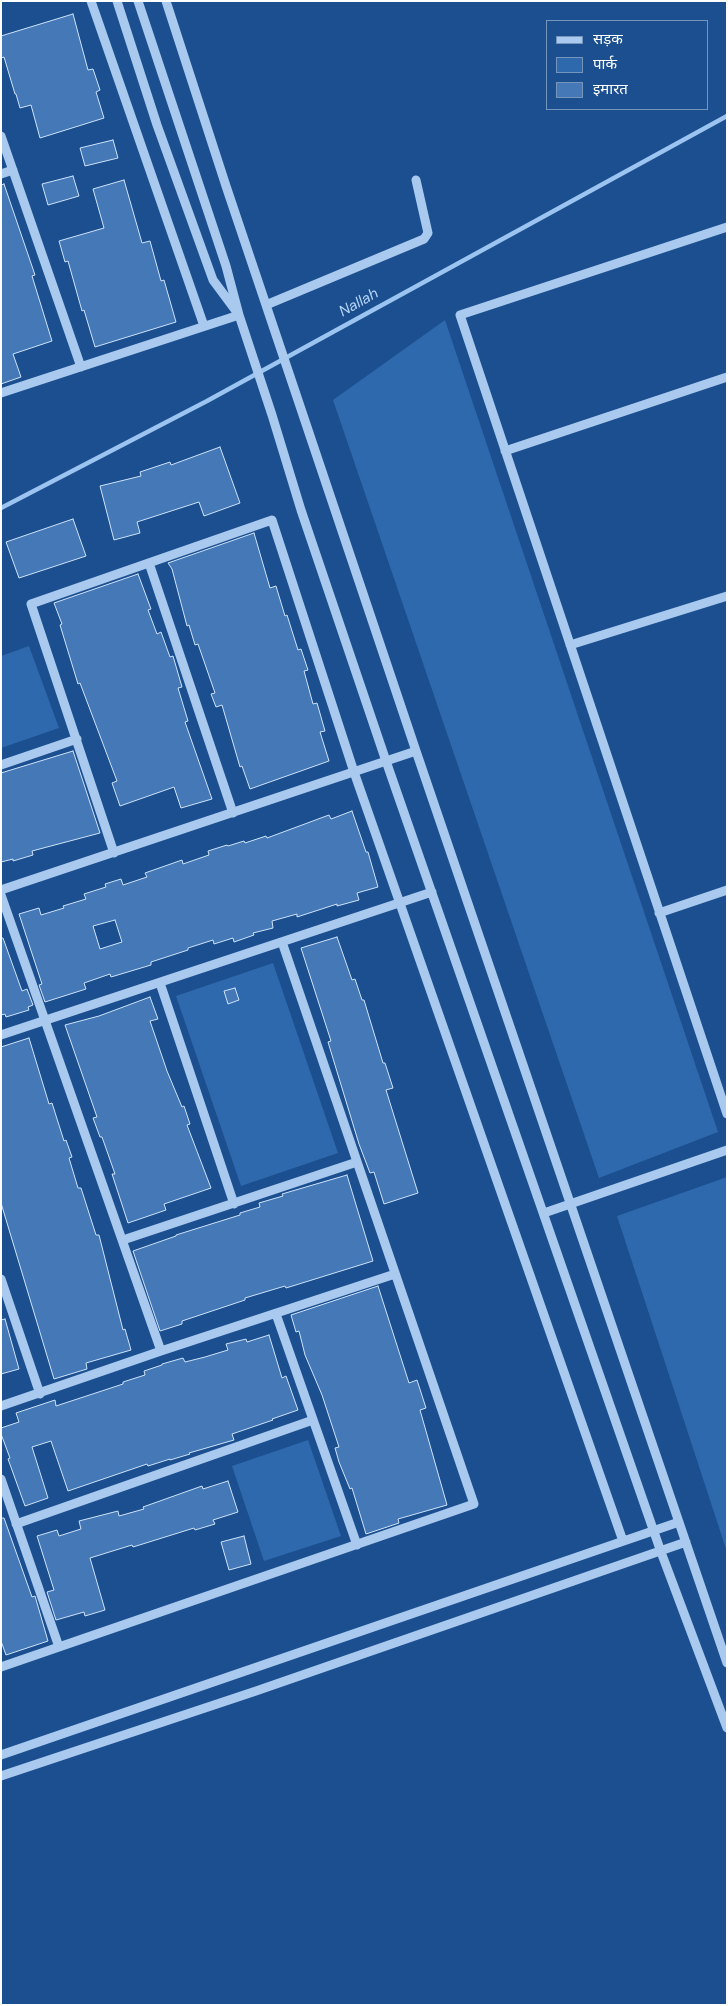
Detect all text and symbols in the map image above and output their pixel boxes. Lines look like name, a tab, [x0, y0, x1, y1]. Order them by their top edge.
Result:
legend	[546, 20, 708, 110]
text: सड़क	[593, 29, 623, 49]
text: पार्क	[593, 54, 617, 74]
text: इमारत	[593, 79, 628, 99]
water label: Nallah	[336, 285, 382, 321]

